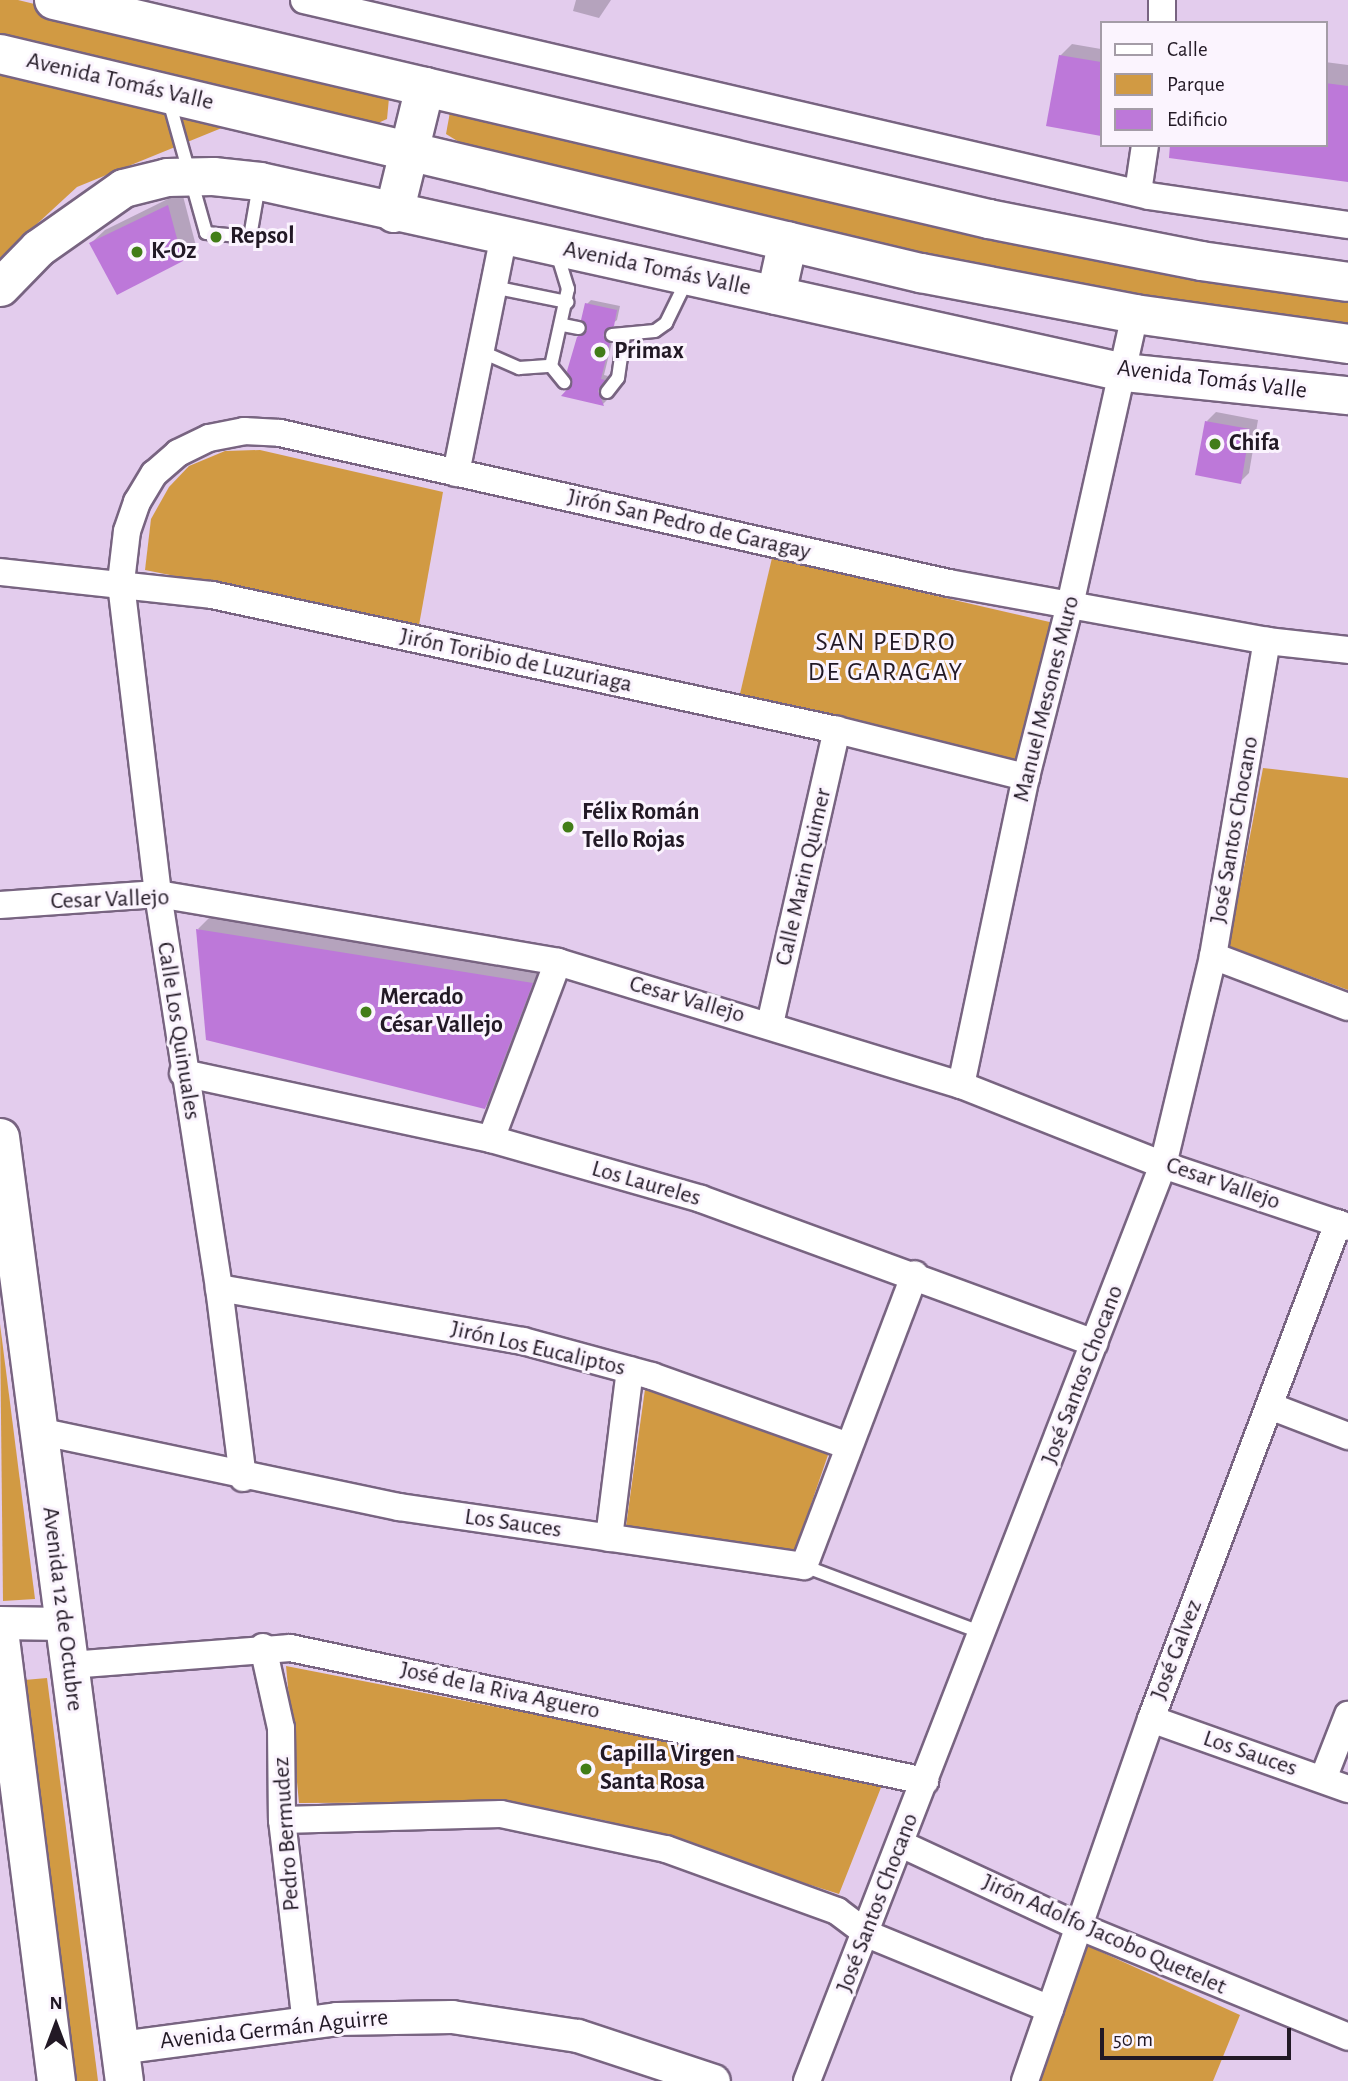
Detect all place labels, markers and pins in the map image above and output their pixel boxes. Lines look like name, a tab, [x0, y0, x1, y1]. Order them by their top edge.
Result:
place label: Repsol	[230, 223, 295, 251]
marker: Repsol	[208, 229, 224, 245]
place label: K-Oz	[151, 238, 196, 266]
marker: K-Oz	[129, 244, 145, 260]
place label: Primax	[614, 338, 684, 366]
marker: Primax	[592, 344, 608, 360]
place label: Chifa	[1229, 430, 1280, 458]
marker: Chifa	[1207, 436, 1223, 452]
place label: Félix Román Tello Rojas	[582, 799, 699, 855]
marker: Félix Román Tello Rojas	[560, 819, 576, 835]
place label: Mercado César Vallejo	[380, 984, 503, 1040]
marker: Mercado César Vallejo	[358, 1004, 374, 1020]
place label: Capilla Virgen Santa Rosa	[600, 1741, 735, 1797]
marker: Capilla Virgen Santa Rosa	[578, 1761, 594, 1777]

